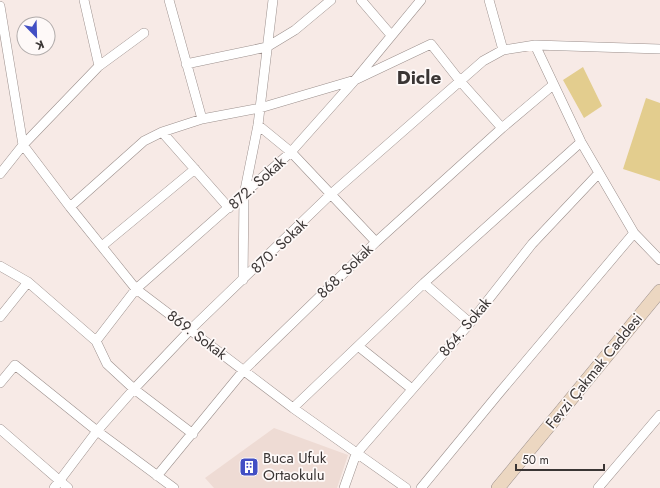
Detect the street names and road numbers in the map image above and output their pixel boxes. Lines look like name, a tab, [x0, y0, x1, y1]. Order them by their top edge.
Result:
street label: 872. Sokak	[224, 151, 291, 215]
street label: 870. Sokak	[246, 213, 312, 278]
street label: 868. Sokak	[312, 238, 378, 303]
street label: 864. Sokak	[434, 292, 497, 361]
street label: 869. Sokak	[162, 305, 232, 365]
street label: Fevzi Çakmak Caddesi	[540, 308, 648, 434]

